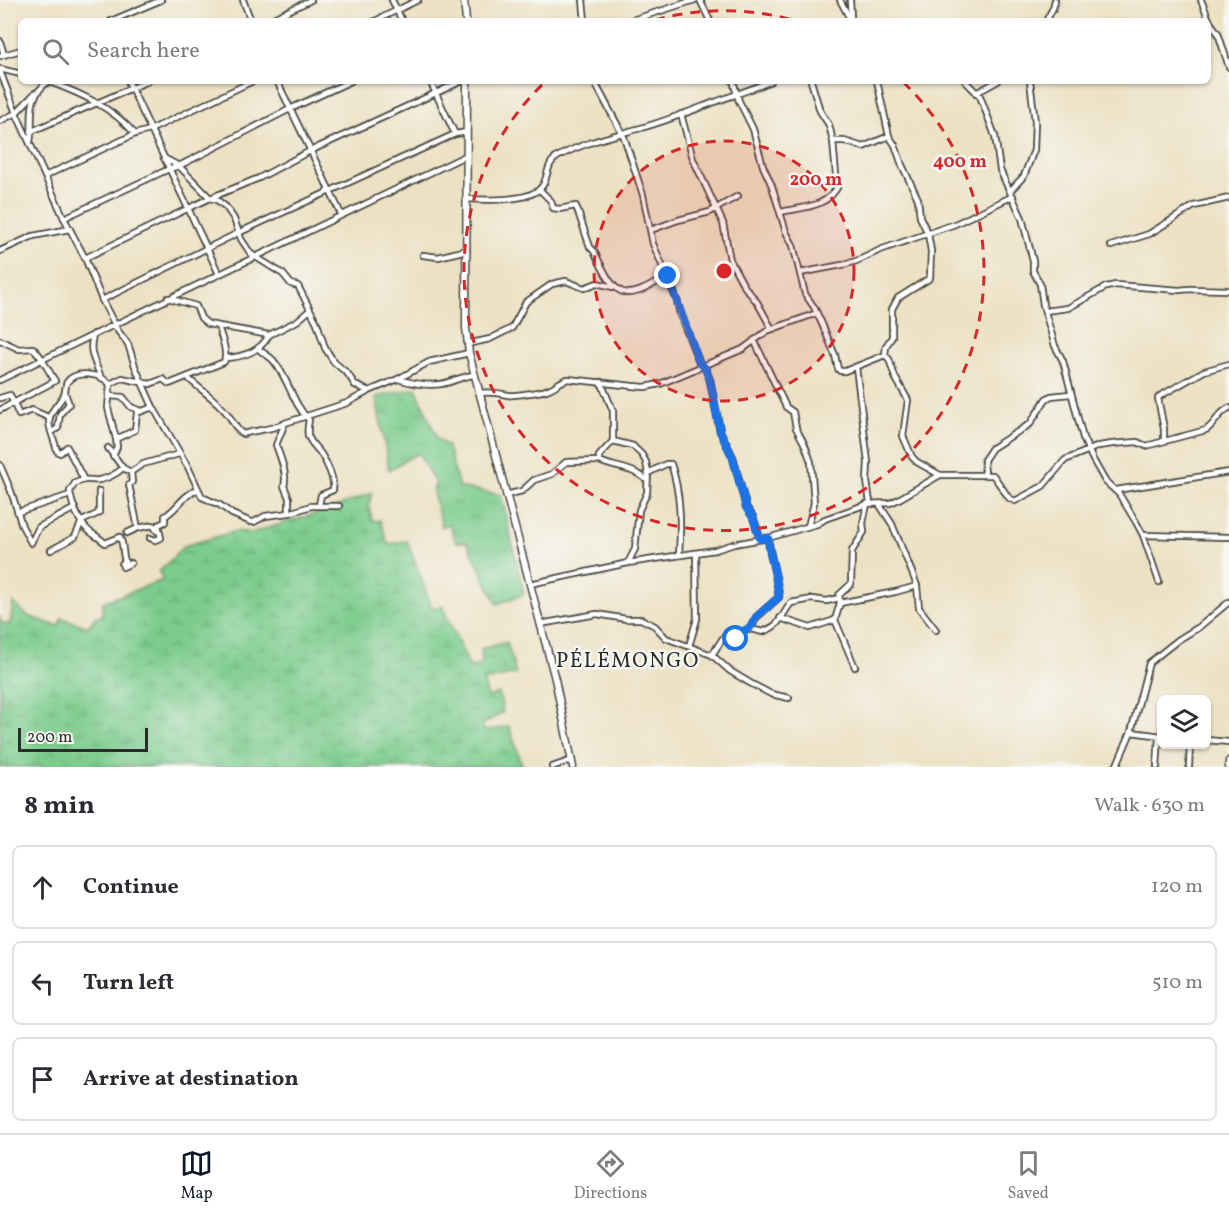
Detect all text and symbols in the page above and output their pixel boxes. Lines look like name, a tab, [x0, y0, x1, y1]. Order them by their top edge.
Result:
search box	[18, 18, 1211, 84]
icon: search	[39, 35, 72, 68]
text: Search here	[87, 36, 200, 67]
text: 400 m	[933, 150, 987, 175]
text: 200 m	[790, 168, 842, 193]
centre of rings	[714, 261, 734, 281]
route end	[654, 262, 680, 288]
route start	[722, 625, 748, 651]
district label: PÉLÉMONGO	[556, 647, 700, 676]
map controls	[1157, 695, 1211, 749]
button: layers	[1157, 695, 1211, 749]
scale bar	[18, 725, 148, 752]
text: 200 m	[27, 727, 72, 749]
text: 8 min	[24, 788, 95, 824]
text: Walk · 630 m	[1094, 792, 1205, 820]
icon: ahead	[26, 871, 59, 904]
text: Continue	[83, 872, 179, 903]
text: 120 m	[1151, 873, 1203, 901]
icon: left	[26, 967, 59, 1000]
text: Turn left	[83, 968, 174, 999]
text: 510 m	[1152, 969, 1203, 997]
icon: arrive	[26, 1063, 59, 1096]
text: Arrive at destination	[83, 1064, 299, 1095]
tab: Map	[180, 1147, 213, 1205]
tab: Directions	[574, 1147, 647, 1205]
tab: Saved	[1008, 1147, 1049, 1205]

